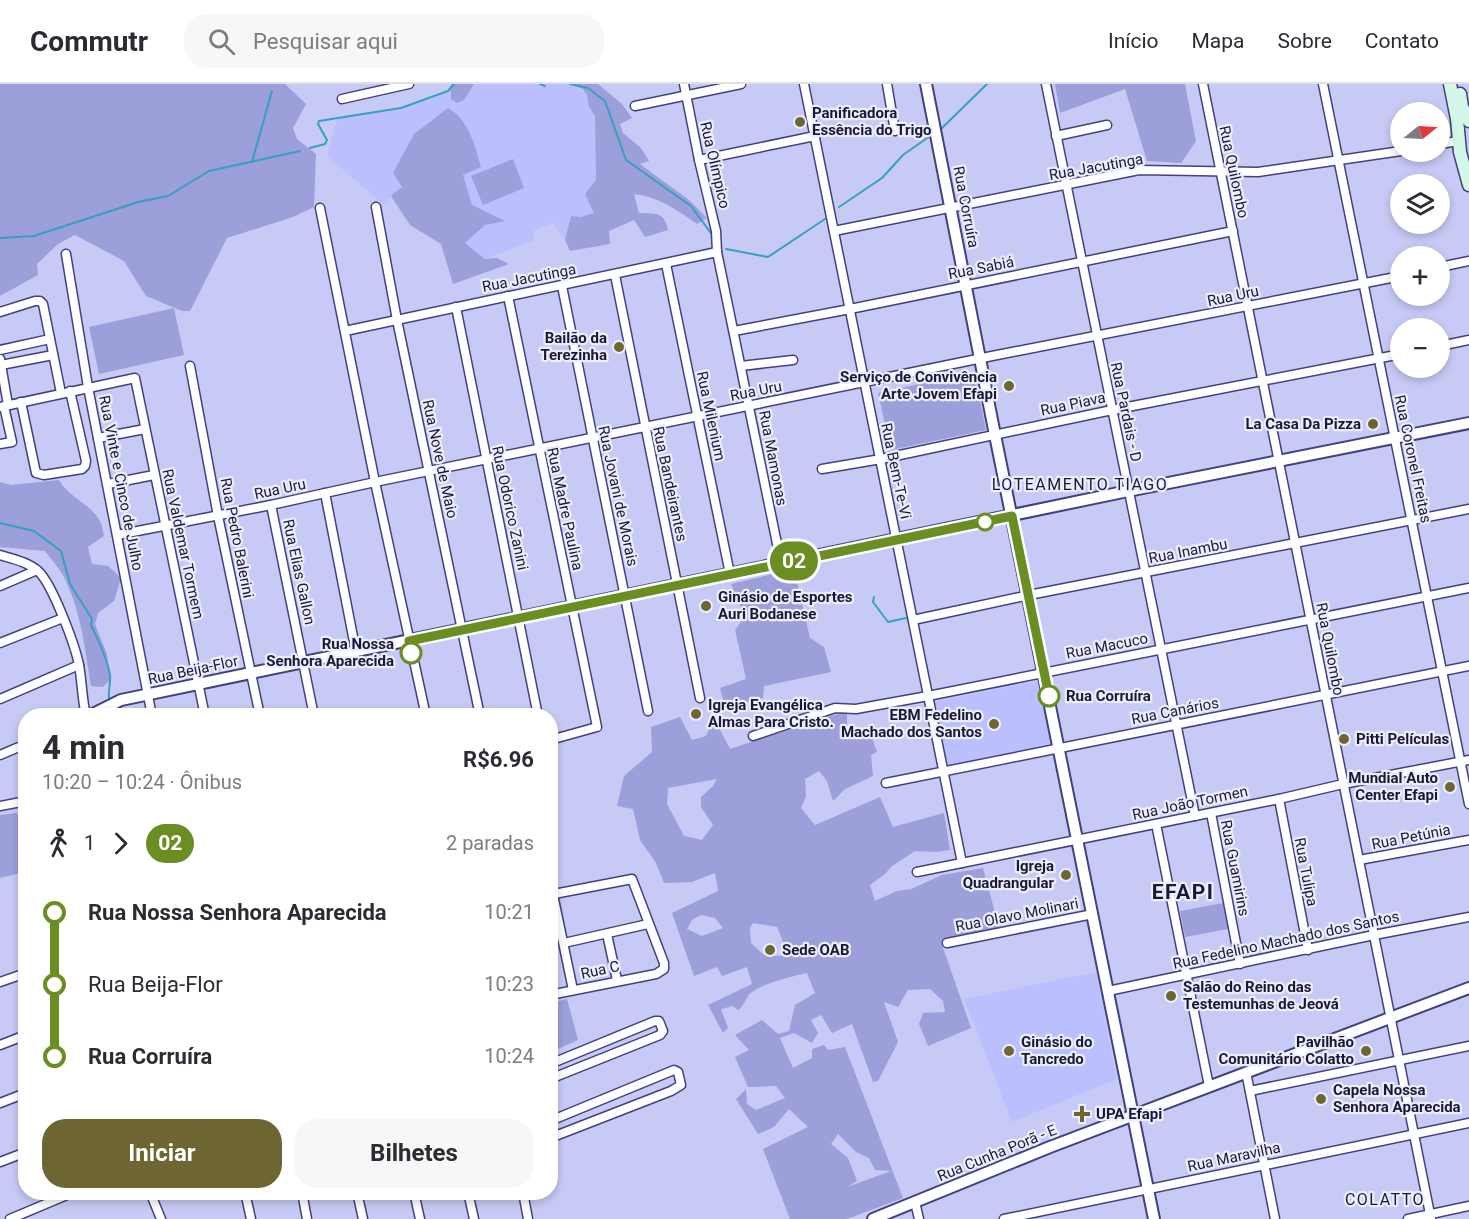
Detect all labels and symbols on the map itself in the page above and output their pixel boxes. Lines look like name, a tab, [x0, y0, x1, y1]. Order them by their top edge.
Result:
north arrow	[1390, 102, 1450, 162]
place label: Panificadora Essência do Trigo	[812, 104, 931, 139]
marker: Panificadora Essência do Trigo	[793, 115, 807, 129]
street label: Rua Olímpico	[696, 120, 734, 210]
street label: Rua Quilombo	[1215, 124, 1253, 220]
street label: Rua Jacutinga	[1047, 150, 1145, 184]
street label: Rua Corruíra	[949, 165, 983, 249]
street label: Rua Sabiá	[947, 253, 1015, 283]
street label: Rua Jacutinga	[480, 260, 578, 296]
street label: Rua Uru	[1205, 282, 1261, 310]
place label: Bailão da Terezinha	[540, 329, 607, 364]
marker: Bailão da Terezinha	[612, 340, 626, 354]
street label: Rua Pardais - D	[1107, 361, 1145, 463]
place label: Serviço de Convivência Arte Jovem Efapi	[840, 368, 997, 403]
street label: Rua Milenium	[693, 370, 729, 462]
street label: Rua Uru	[729, 377, 783, 405]
marker: Serviço de Convivência Arte Jovem Efapi	[1002, 379, 1016, 393]
street label: Rua Piava	[1039, 388, 1107, 420]
street label: Rua Coronel Freitas	[1391, 393, 1435, 525]
street label: Rua Vinte e Cinco de Julho	[95, 394, 147, 572]
street label: Rua Nove de Maio	[419, 398, 461, 520]
street label: Rua Mamonas	[755, 409, 791, 507]
place label: La Casa Da Pizza	[1245, 415, 1361, 433]
marker: La Casa Da Pizza	[1366, 417, 1380, 431]
street label: Rua Bem-Te-Vi	[877, 421, 915, 521]
street label: Rua Jovani de Morais	[594, 424, 642, 568]
street label: Rua Bandeirantes	[649, 425, 691, 543]
street label: Rua Odorico Zanini	[488, 444, 532, 572]
street label: Rua Madre Paulina	[543, 446, 587, 572]
street label: Rua Valdemar Tormem	[158, 467, 208, 621]
street label: Rua Uru	[252, 475, 308, 503]
district label: LOTEAMENTO TIAGO	[992, 475, 1168, 494]
street label: Rua Pedro Balerini	[217, 476, 257, 600]
unlabelled marker	[976, 513, 994, 531]
street label: Rua Elias Gallon	[279, 518, 319, 626]
street label: Rua Inambu	[1147, 535, 1229, 567]
line badge: 02	[767, 542, 821, 580]
place label: Ginásio de Esportes Auri Bodanese	[718, 588, 853, 623]
marker: Ginásio de Esportes Auri Bodanese	[699, 599, 713, 613]
street label: Rua Quilombo	[1312, 601, 1348, 697]
street label: Rua Macuco	[1064, 629, 1150, 663]
place label: Rua Nossa Senhora Aparecida	[266, 635, 394, 670]
marker: Rua Nossa Senhora Aparecida	[400, 642, 422, 664]
street label: Rua Beija-Flor	[146, 652, 240, 688]
marker: Rua Corruíra	[1038, 685, 1060, 707]
place label: Rua Corruíra	[1066, 687, 1151, 705]
street label: Rua Canários	[1130, 694, 1220, 728]
place label: Igreja Evangélica Almas Para Cristo.	[708, 696, 834, 731]
place label: EBM Fedelino Machado dos Santos	[841, 706, 982, 741]
marker: Igreja Evangélica Almas Para Cristo.	[689, 707, 703, 721]
marker: EBM Fedelino Machado dos Santos	[987, 717, 1001, 731]
place label: Pitti Películas	[1356, 730, 1449, 748]
marker: Pitti Películas	[1337, 732, 1351, 746]
place label: Mundial Auto Center Efapi	[1348, 769, 1438, 804]
marker: Mundial Auto Center Efapi	[1443, 780, 1457, 794]
street label: Rua João Tormen	[1131, 782, 1249, 824]
street label: Rua Guamirins	[1217, 818, 1253, 918]
street label: Rua Petúnia	[1370, 821, 1452, 853]
street label: Rua Tulipa	[1291, 836, 1321, 908]
place label: Igreja Quadrangular	[963, 857, 1054, 892]
marker: Igreja Quadrangular	[1059, 868, 1073, 882]
district label: EFAPI	[1152, 880, 1214, 904]
street label: Rua Olavo Molinari	[954, 894, 1080, 936]
street label: Rua Fedelino Machado dos Santos	[1171, 907, 1401, 973]
place label: Sede OAB	[782, 941, 849, 959]
marker: Sede OAB	[763, 943, 777, 957]
street label: Rua C	[579, 957, 621, 983]
place label: Salão do Reino das Testemunhas de Jeová	[1183, 978, 1339, 1013]
marker: Salão do Reino das Testemunhas de Jeová	[1164, 989, 1178, 1003]
place label: Ginásio do Tancredo	[1021, 1033, 1092, 1068]
place label: Pavilhão Comunitário Colatto	[1218, 1033, 1354, 1068]
marker: Ginásio do Tancredo	[1002, 1044, 1016, 1058]
marker: Pavilhão Comunitário Colatto	[1359, 1044, 1373, 1058]
place label: Capela Nossa Senhora Aparecida	[1333, 1081, 1461, 1116]
marker: Capela Nossa Senhora Aparecida	[1314, 1092, 1328, 1106]
marker: UPA Efapi	[1073, 1105, 1091, 1123]
place label: UPA Efapi	[1096, 1105, 1162, 1123]
street label: Rua Cunha Porã - E	[935, 1121, 1060, 1185]
street label: Rua Maravilha	[1186, 1138, 1282, 1176]
district label: COLATTO	[1345, 1190, 1425, 1209]

